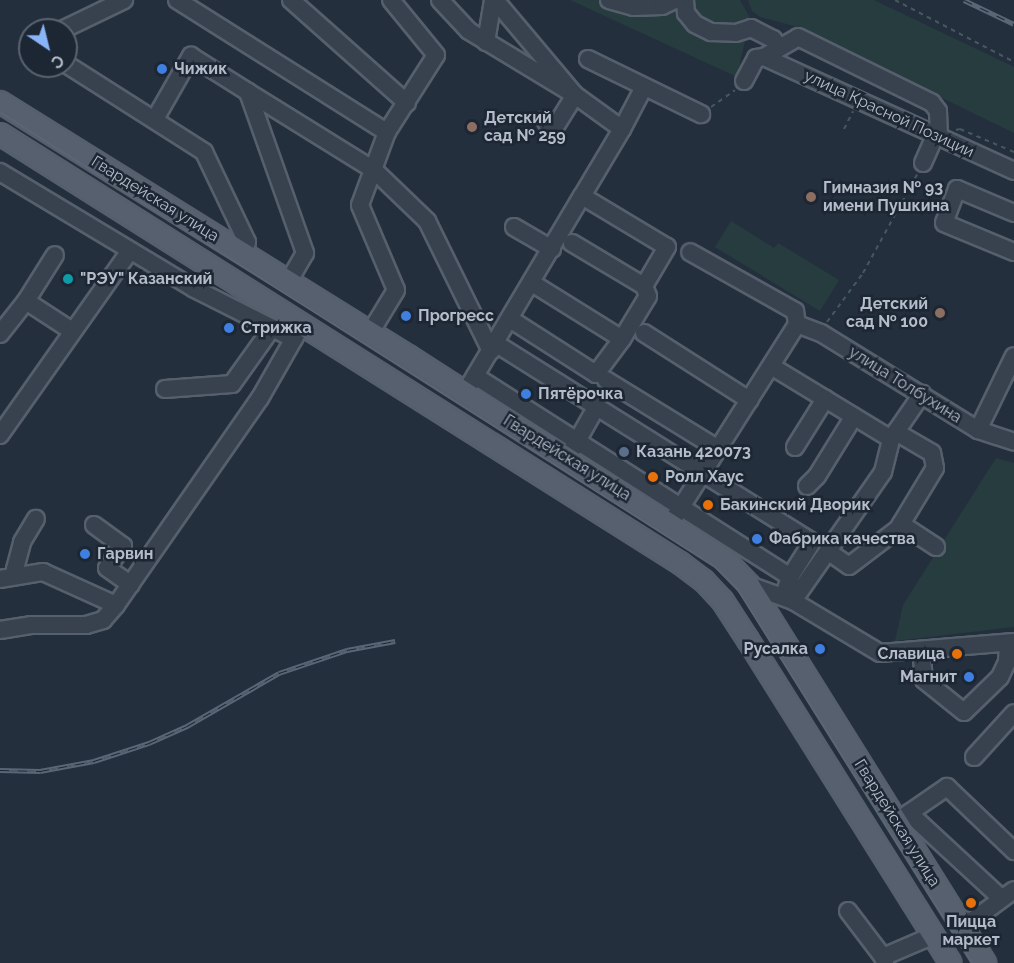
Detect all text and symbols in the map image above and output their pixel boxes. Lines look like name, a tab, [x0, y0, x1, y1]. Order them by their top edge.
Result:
north arrow	[18, 18, 78, 78]
text: С	[48, 51, 67, 72]
place label: Чижик	[174, 59, 227, 79]
marker: Чижик	[155, 62, 169, 76]
street label: улица Красной Позиции	[801, 66, 977, 162]
place label: Детский сад № 259	[484, 108, 566, 146]
marker: Детский сад № 259	[465, 120, 479, 134]
street label: Гвардейская улица	[88, 152, 222, 246]
place label: Гимназия № 93 имени Пушкина	[823, 178, 949, 216]
marker: Гимназия № 93 имени Пушкина	[804, 190, 818, 204]
place label: "РЭУ" Казанский	[80, 269, 213, 289]
marker: "РЭУ" Казанский	[61, 272, 75, 286]
place label: Детский сад № 100	[846, 294, 928, 332]
place label: Прогресс	[418, 306, 494, 326]
marker: Детский сад № 100	[933, 306, 947, 320]
marker: Прогресс	[399, 309, 413, 323]
place label: Стрижка	[241, 318, 312, 338]
marker: Стрижка	[222, 321, 236, 335]
street label: улица Толбухина	[845, 343, 965, 427]
place label: Пятёрочка	[538, 384, 623, 404]
marker: Пятёрочка	[519, 387, 533, 401]
street label: Гвардейская улица	[500, 411, 634, 505]
place label: Казань 420073	[636, 442, 751, 462]
marker: Казань 420073	[617, 445, 631, 459]
place label: Ролл Хаус	[665, 467, 744, 487]
marker: Ролл Хаус	[646, 470, 660, 484]
place label: Бакинский Дворик	[720, 495, 870, 515]
marker: Бакинский Дворик	[701, 498, 715, 512]
place label: Фабрика качества	[769, 529, 915, 549]
marker: Фабрика качества	[750, 532, 764, 546]
place label: Гарвин	[97, 544, 153, 564]
marker: Гарвин	[78, 547, 92, 561]
place label: Русалка	[744, 639, 808, 659]
marker: Русалка	[813, 642, 827, 656]
place label: Славица	[877, 644, 945, 664]
marker: Славица	[950, 647, 964, 661]
place label: Магнит	[900, 667, 957, 687]
marker: Магнит	[962, 670, 976, 684]
street label: Гвардейская улица	[850, 756, 944, 890]
marker: Пицца маркет	[964, 896, 978, 910]
place label: Пицца маркет	[942, 912, 1000, 950]

